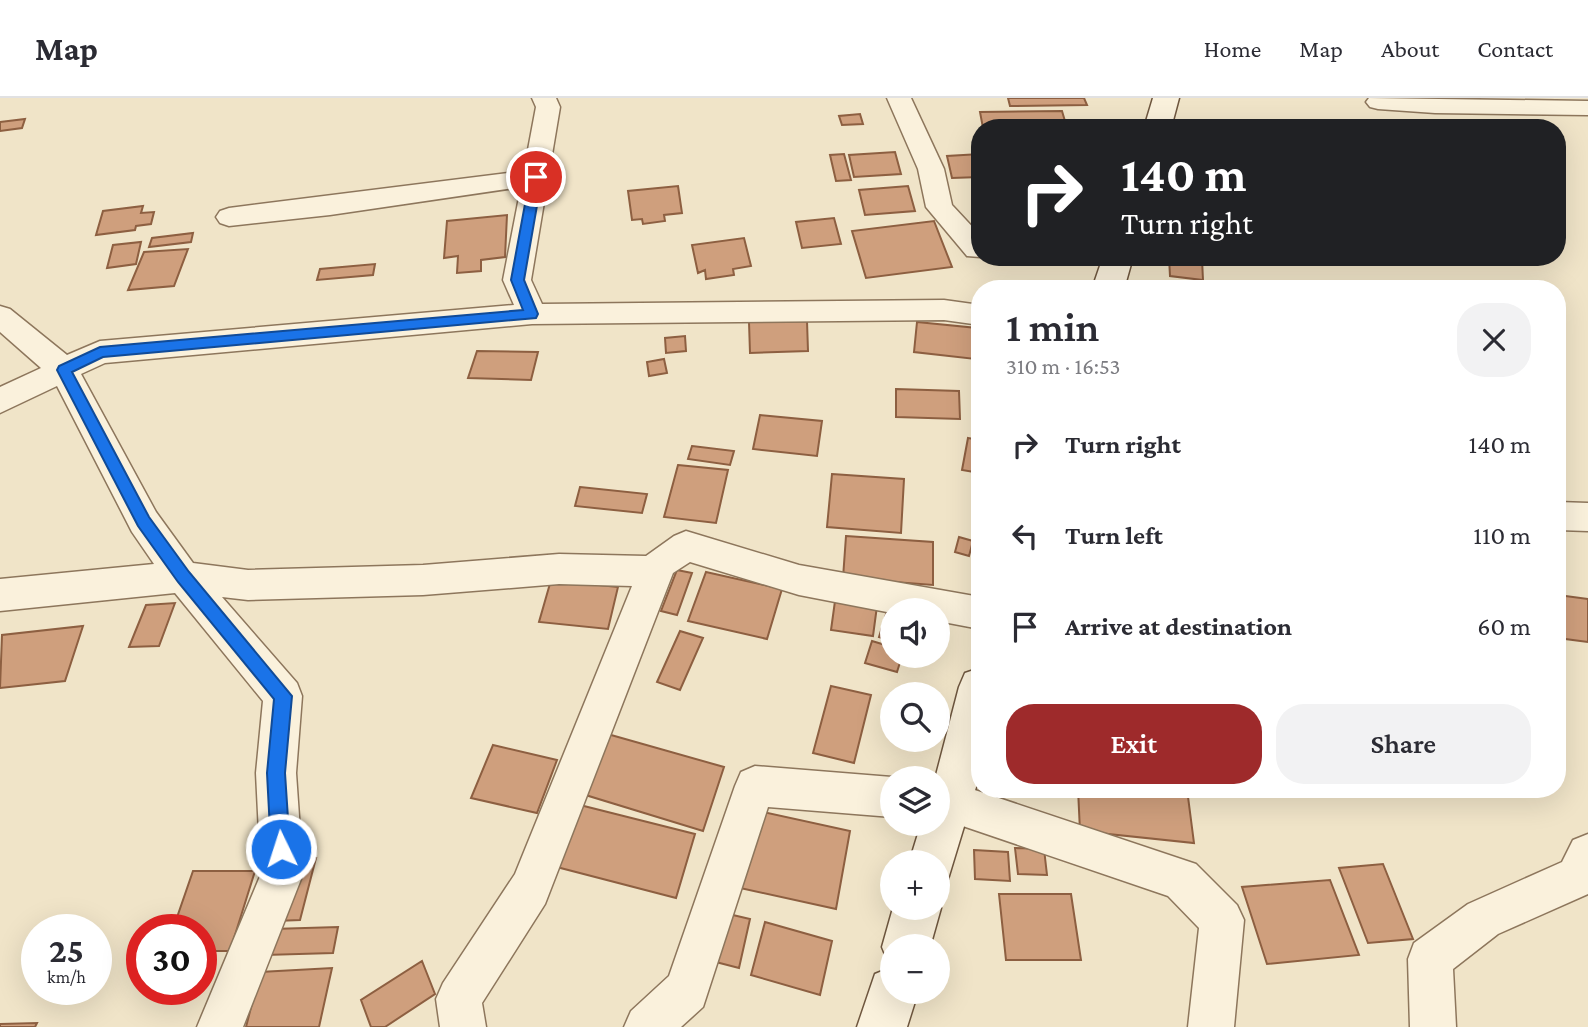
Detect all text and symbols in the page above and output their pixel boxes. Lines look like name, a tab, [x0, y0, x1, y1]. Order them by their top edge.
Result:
text: Map	[35, 30, 98, 67]
text: Home	[1204, 35, 1261, 62]
text: Map	[1299, 35, 1343, 62]
text: About	[1381, 35, 1439, 62]
text: Contact	[1477, 35, 1553, 62]
pin	[506, 147, 566, 207]
icon: right	[1006, 147, 1097, 238]
text: 140 m	[1121, 147, 1246, 202]
icon: arrive	[517, 158, 555, 196]
text: Turn right	[1121, 205, 1253, 241]
text: 1 min	[1006, 303, 1099, 350]
button: close	[1457, 303, 1531, 377]
text: 310 m · 16:53	[1006, 353, 1121, 379]
icon: right	[1006, 426, 1044, 464]
text: Turn right	[1065, 430, 1181, 459]
text: 140 m	[1469, 430, 1531, 459]
icon: left	[1006, 517, 1044, 555]
text: Turn left	[1065, 521, 1163, 550]
text: 110 m	[1473, 521, 1531, 550]
map controls	[880, 598, 950, 1004]
button: sound	[880, 598, 950, 668]
icon: arrive	[1006, 608, 1044, 646]
text: Arrive at destination	[1065, 612, 1292, 641]
text: 60 m	[1477, 612, 1531, 641]
button: search	[880, 682, 950, 752]
button: Exit	[1006, 704, 1262, 784]
button: Share	[1276, 704, 1531, 784]
button: layers	[880, 766, 950, 836]
position arrow	[244, 812, 318, 886]
button: +	[880, 850, 950, 920]
speed limit sign: 30	[126, 914, 217, 1005]
text: 25	[49, 931, 84, 970]
button: −	[880, 934, 950, 1004]
text: km/h	[47, 967, 86, 987]

